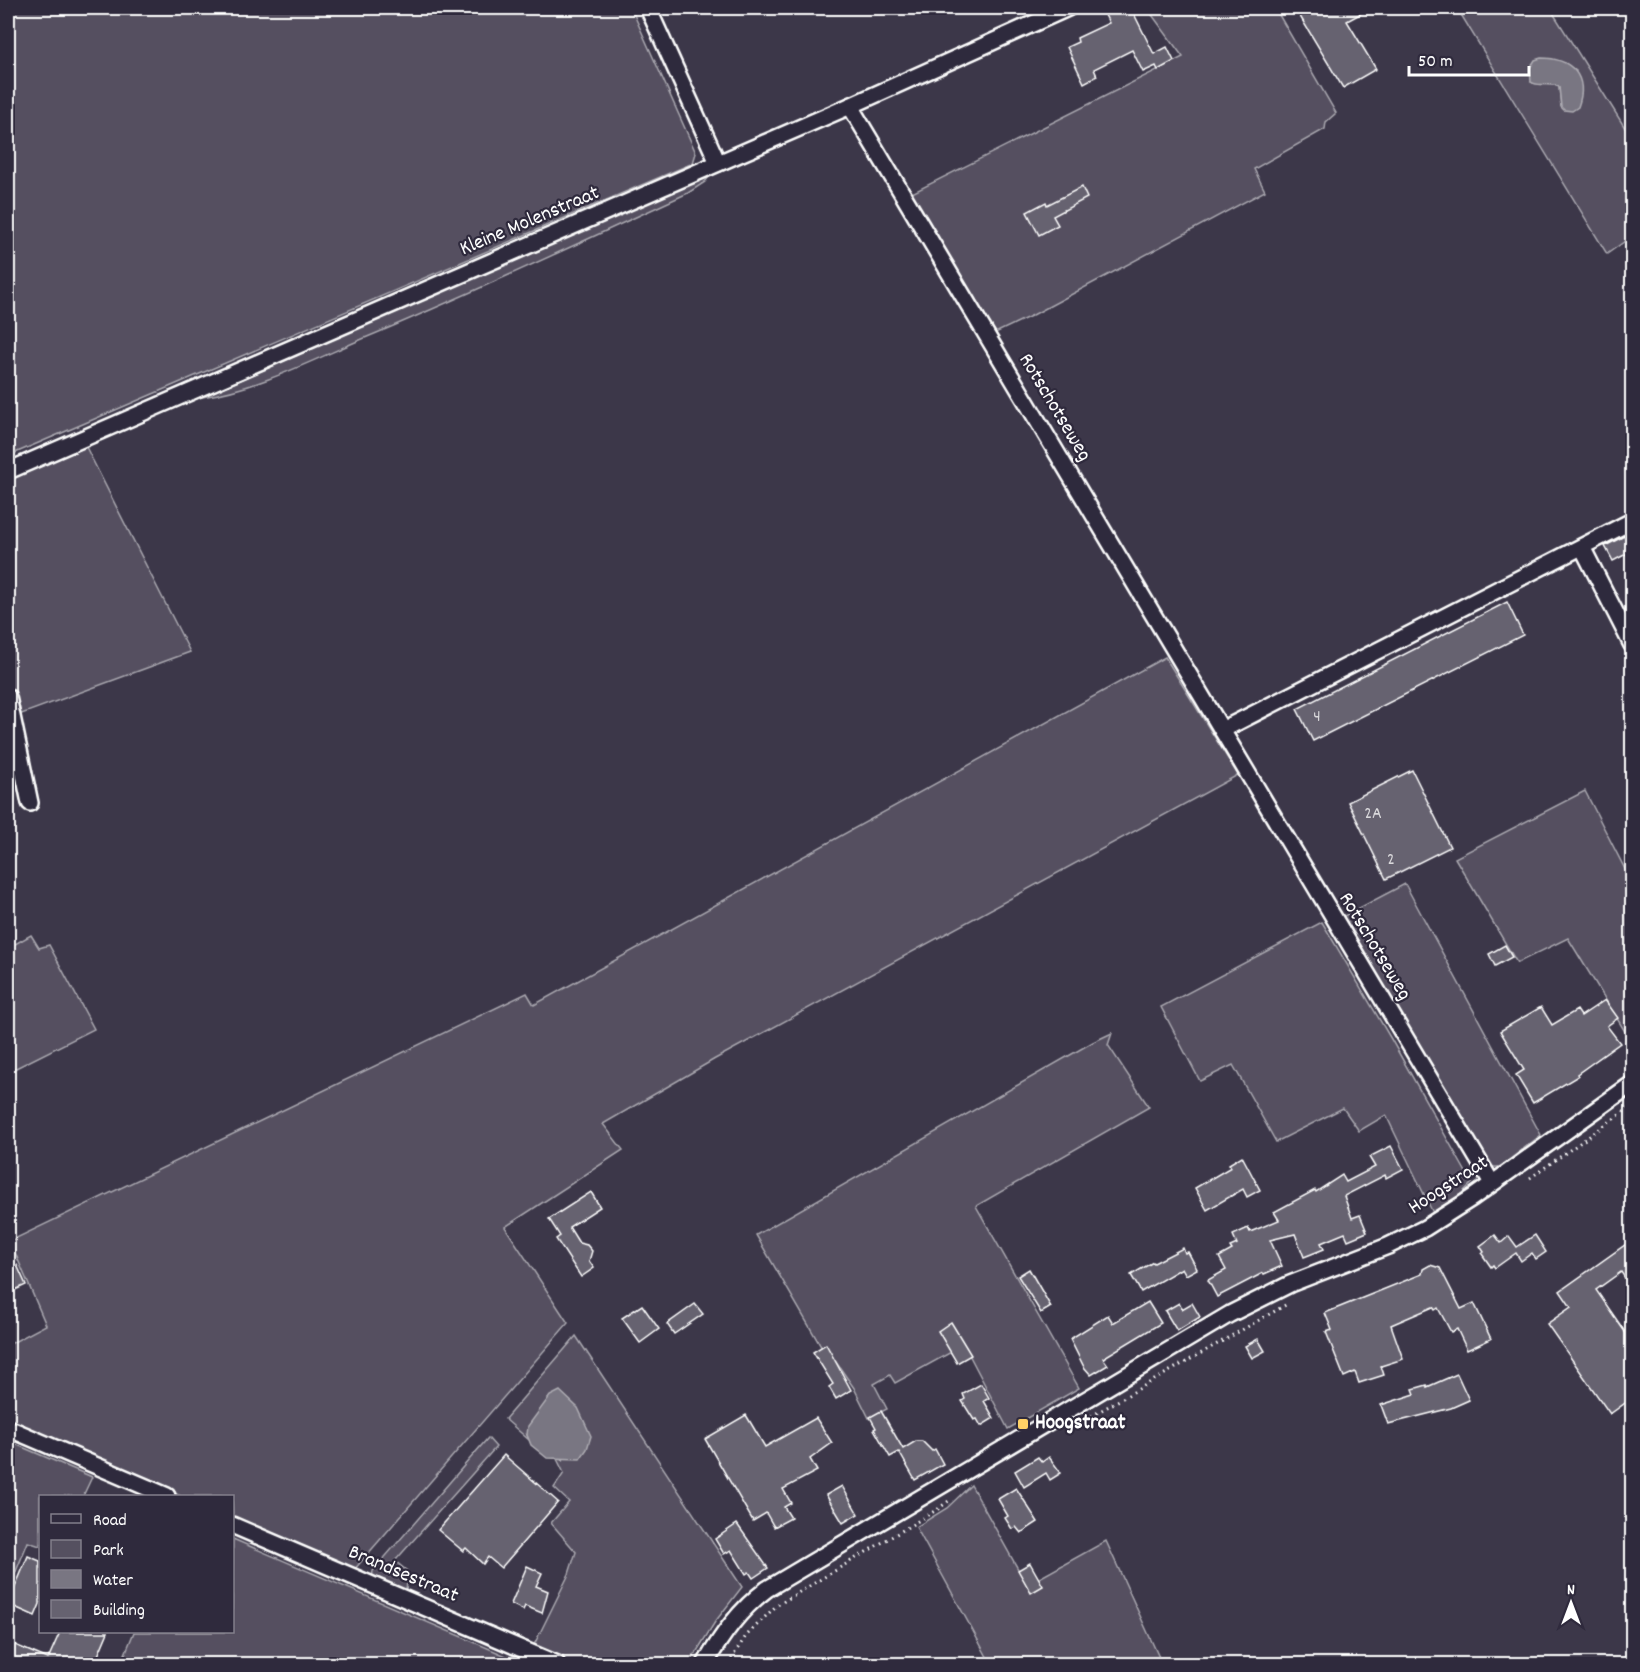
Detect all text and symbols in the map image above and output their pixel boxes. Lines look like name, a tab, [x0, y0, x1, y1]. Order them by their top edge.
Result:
scale bar	[1409, 39, 1529, 77]
text: 50 m	[1418, 50, 1453, 75]
street label: Kleine Molenstraat	[456, 179, 605, 265]
street label: Rotschotseweg	[1010, 348, 1098, 468]
house number: 4	[1313, 705, 1321, 730]
house number: 2A	[1364, 802, 1382, 827]
house number: 2	[1387, 848, 1395, 873]
street label: Rotschotseweg	[1330, 887, 1418, 1007]
street label: Hoogstraat	[1403, 1149, 1495, 1223]
place label: Hoogstraat	[1035, 1409, 1126, 1439]
marker: Hoogstraat	[1016, 1417, 1030, 1431]
legend	[39, 1495, 234, 1633]
text: Road	[93, 1509, 127, 1534]
street label: Brandsestraat	[343, 1538, 463, 1612]
text: Park	[93, 1539, 124, 1564]
text: Water	[93, 1569, 133, 1594]
north arrow	[1541, 1573, 1601, 1633]
text: N	[1567, 1579, 1575, 1602]
text: Building	[93, 1599, 145, 1624]

